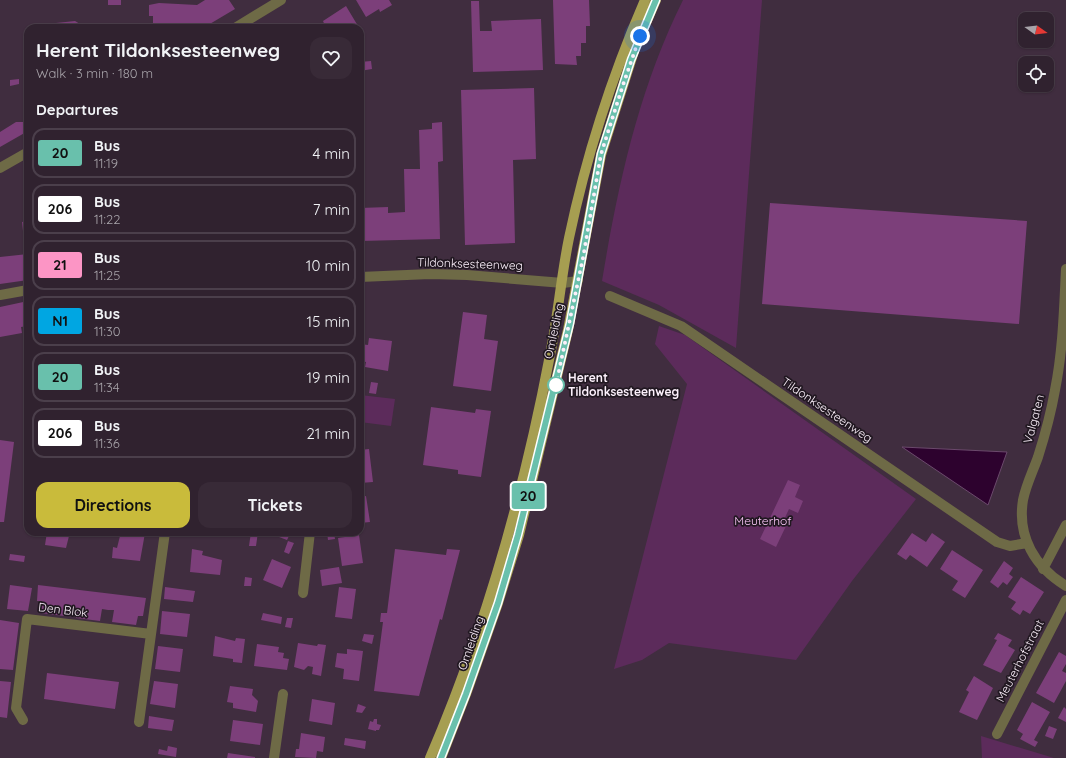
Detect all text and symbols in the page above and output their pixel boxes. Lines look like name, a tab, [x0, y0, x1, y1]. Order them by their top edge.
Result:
north arrow	[1018, 12, 1054, 48]
map controls	[1018, 12, 1054, 92]
your location	[630, 26, 650, 46]
button: heart	[310, 37, 352, 79]
text: Herent Tildonksesteenweg	[36, 38, 280, 62]
button: locate	[1018, 56, 1054, 92]
text: Walk · 3 min · 180 m	[36, 65, 153, 81]
text: Departures	[36, 100, 118, 119]
text: Bus	[94, 136, 120, 155]
text: 20	[52, 144, 68, 162]
text: 4 min	[312, 144, 350, 163]
text: 11:19	[94, 155, 118, 171]
text: Bus	[94, 192, 120, 211]
text: 206	[48, 200, 72, 218]
text: 7 min	[313, 200, 350, 219]
text: 11:22	[94, 211, 120, 227]
text: Bus	[94, 248, 120, 267]
street label: Tildonksesteenweg	[417, 254, 523, 273]
text: 21	[53, 256, 67, 274]
text: 10 min	[306, 256, 350, 275]
text: 11:25	[94, 267, 120, 283]
street label: Omleiding	[540, 302, 567, 360]
text: Bus	[94, 304, 120, 323]
text: N1	[52, 312, 68, 330]
text: 15 min	[307, 312, 350, 331]
text: 11:30	[94, 323, 121, 339]
text: Bus	[94, 360, 120, 379]
text: 20	[52, 368, 68, 386]
text: 19 min	[306, 368, 350, 387]
place label: Herent Tildonksesteenweg	[568, 370, 679, 399]
street label: Tildonksesteenweg	[779, 374, 875, 445]
marker: Herent Tildonksesteenweg	[547, 376, 565, 394]
text: 11:34	[94, 379, 120, 395]
street label: Valgaten	[1020, 393, 1047, 445]
text: Bus	[94, 416, 120, 435]
text: 206	[48, 424, 72, 442]
text: 21 min	[306, 424, 350, 443]
text: 11:36	[94, 435, 120, 451]
button: Directions	[36, 482, 190, 528]
button: Tickets	[198, 482, 352, 528]
line badge: 20	[510, 483, 546, 509]
text: 20	[520, 487, 536, 505]
park label: Meuterhof	[734, 513, 792, 528]
street label: Den Blok	[37, 599, 89, 620]
street label: Omleiding	[454, 614, 487, 672]
street label: Meuterhofstraat	[992, 617, 1047, 704]

